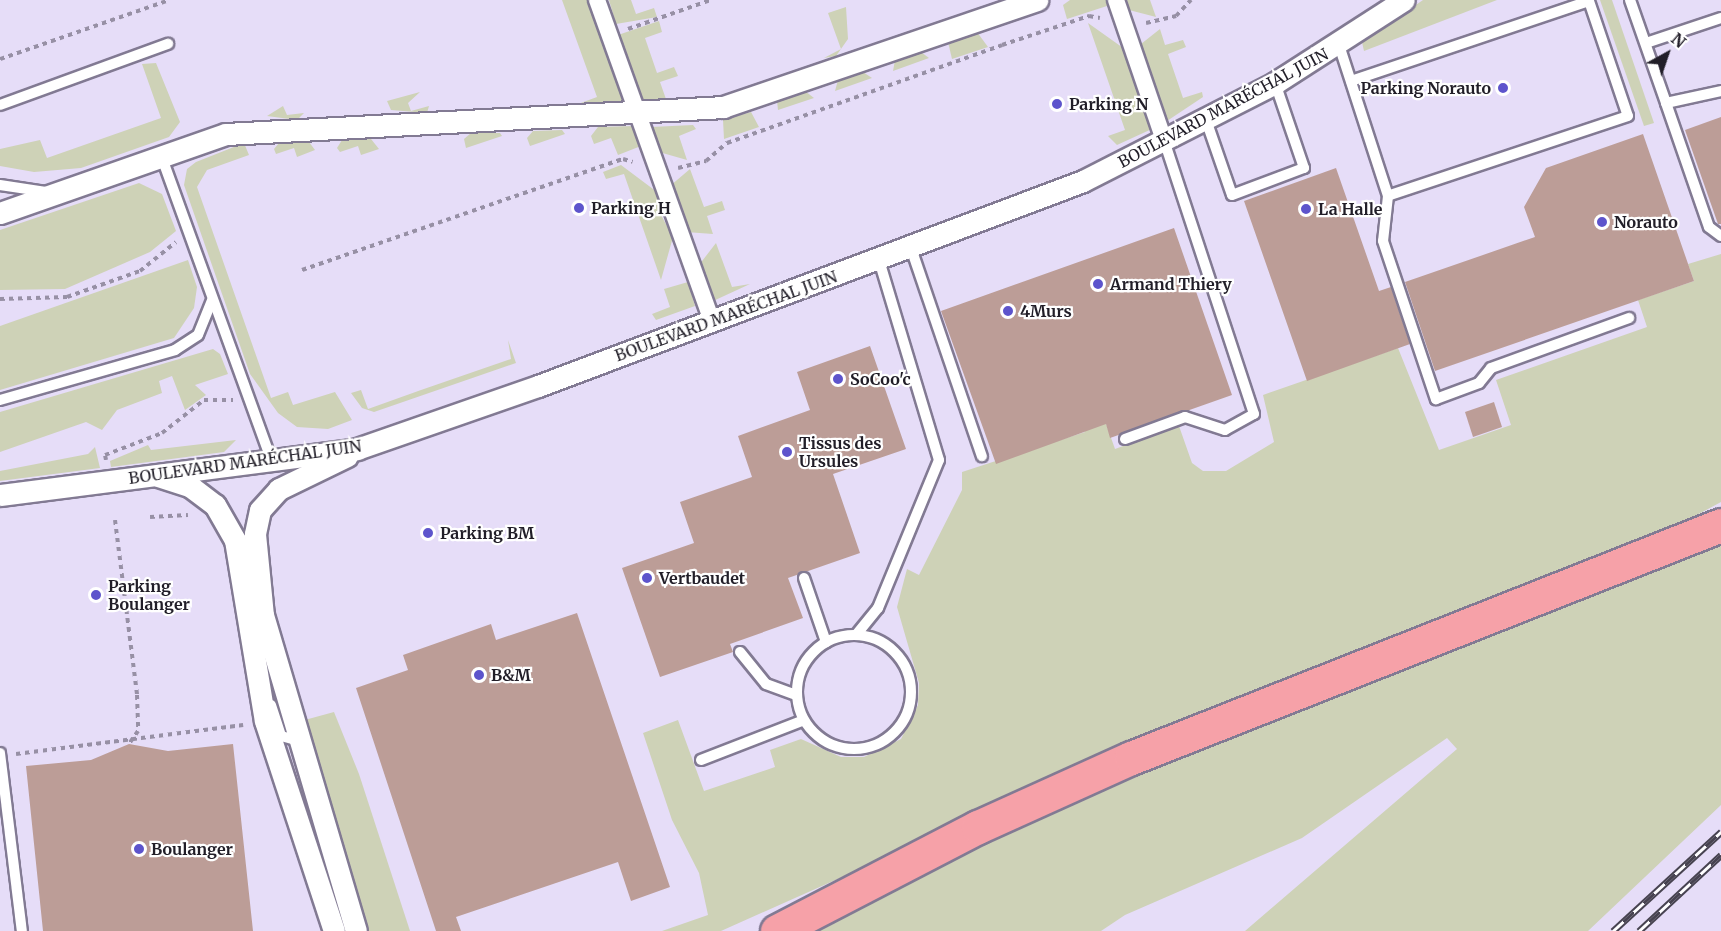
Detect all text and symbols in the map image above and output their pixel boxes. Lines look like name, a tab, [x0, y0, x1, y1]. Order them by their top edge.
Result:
north arrow	[1637, 24, 1697, 84]
text: N	[1667, 28, 1690, 52]
street label: BOULEVARD MARÉCHAL JUIN	[1115, 44, 1331, 172]
place label: Parking Norauto	[1361, 78, 1491, 98]
marker: Parking Norauto	[1496, 81, 1510, 95]
place label: Parking N	[1069, 94, 1148, 114]
marker: Parking N	[1050, 97, 1064, 111]
place label: Parking H	[591, 198, 671, 218]
place label: La Halle	[1318, 199, 1382, 219]
marker: Parking H	[572, 201, 586, 215]
marker: La Halle	[1299, 202, 1313, 216]
place label: Norauto	[1614, 212, 1678, 232]
marker: Norauto	[1595, 215, 1609, 229]
street label: BOULEVARD MARÉCHAL JUIN	[612, 267, 840, 365]
place label: Armand Thiery	[1110, 274, 1232, 294]
marker: Armand Thiery	[1091, 277, 1105, 291]
place label: 4Murs	[1020, 301, 1072, 321]
marker: 4Murs	[1001, 304, 1015, 318]
place label: SoCoo'c	[850, 369, 911, 389]
marker: SoCoo'c	[831, 372, 845, 386]
place label: Tissus des Ursules	[799, 433, 881, 471]
street label: BOULEVARD MARÉCHAL JUIN	[127, 436, 363, 488]
marker: Tissus des Ursules	[780, 445, 794, 459]
place label: Parking BM	[440, 523, 534, 543]
marker: Parking BM	[421, 526, 435, 540]
place label: Vertbaudet	[659, 568, 745, 588]
marker: Vertbaudet	[640, 571, 654, 585]
place label: Parking Boulanger	[108, 576, 190, 614]
marker: Parking Boulanger	[89, 588, 103, 602]
place label: B&M	[491, 665, 531, 685]
marker: B&M	[472, 668, 486, 682]
place label: Boulanger	[151, 839, 233, 859]
marker: Boulanger	[132, 842, 146, 856]

